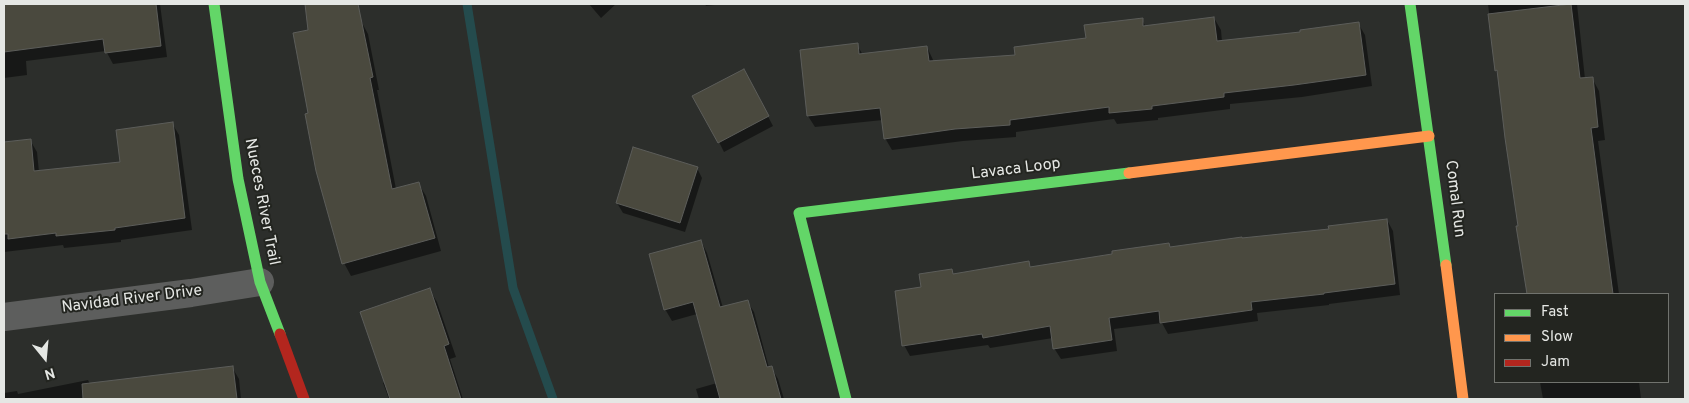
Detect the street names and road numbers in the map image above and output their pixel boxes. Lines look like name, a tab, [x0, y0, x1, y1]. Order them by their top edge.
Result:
street label: Nueces River Trail	[239, 137, 283, 267]
street label: Lavaca Loop	[970, 155, 1062, 185]
street label: Comal Run	[1440, 159, 1468, 239]
street label: Navidad River Drive	[61, 282, 203, 318]

